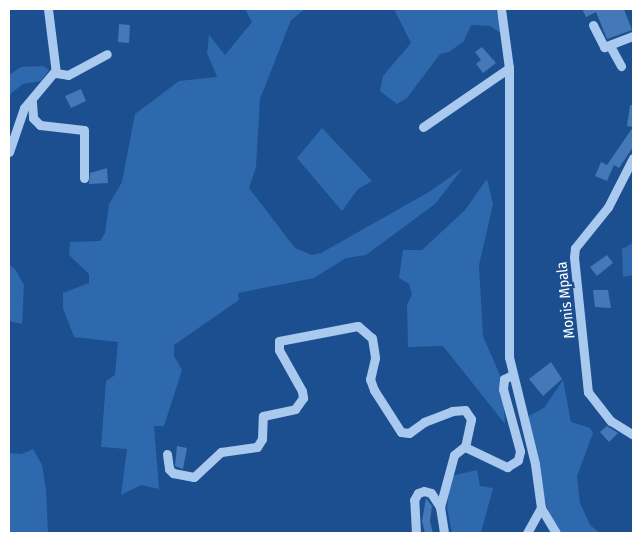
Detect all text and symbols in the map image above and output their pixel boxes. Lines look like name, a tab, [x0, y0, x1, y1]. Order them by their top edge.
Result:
street label: Monis Mpala	[553, 261, 579, 339]

